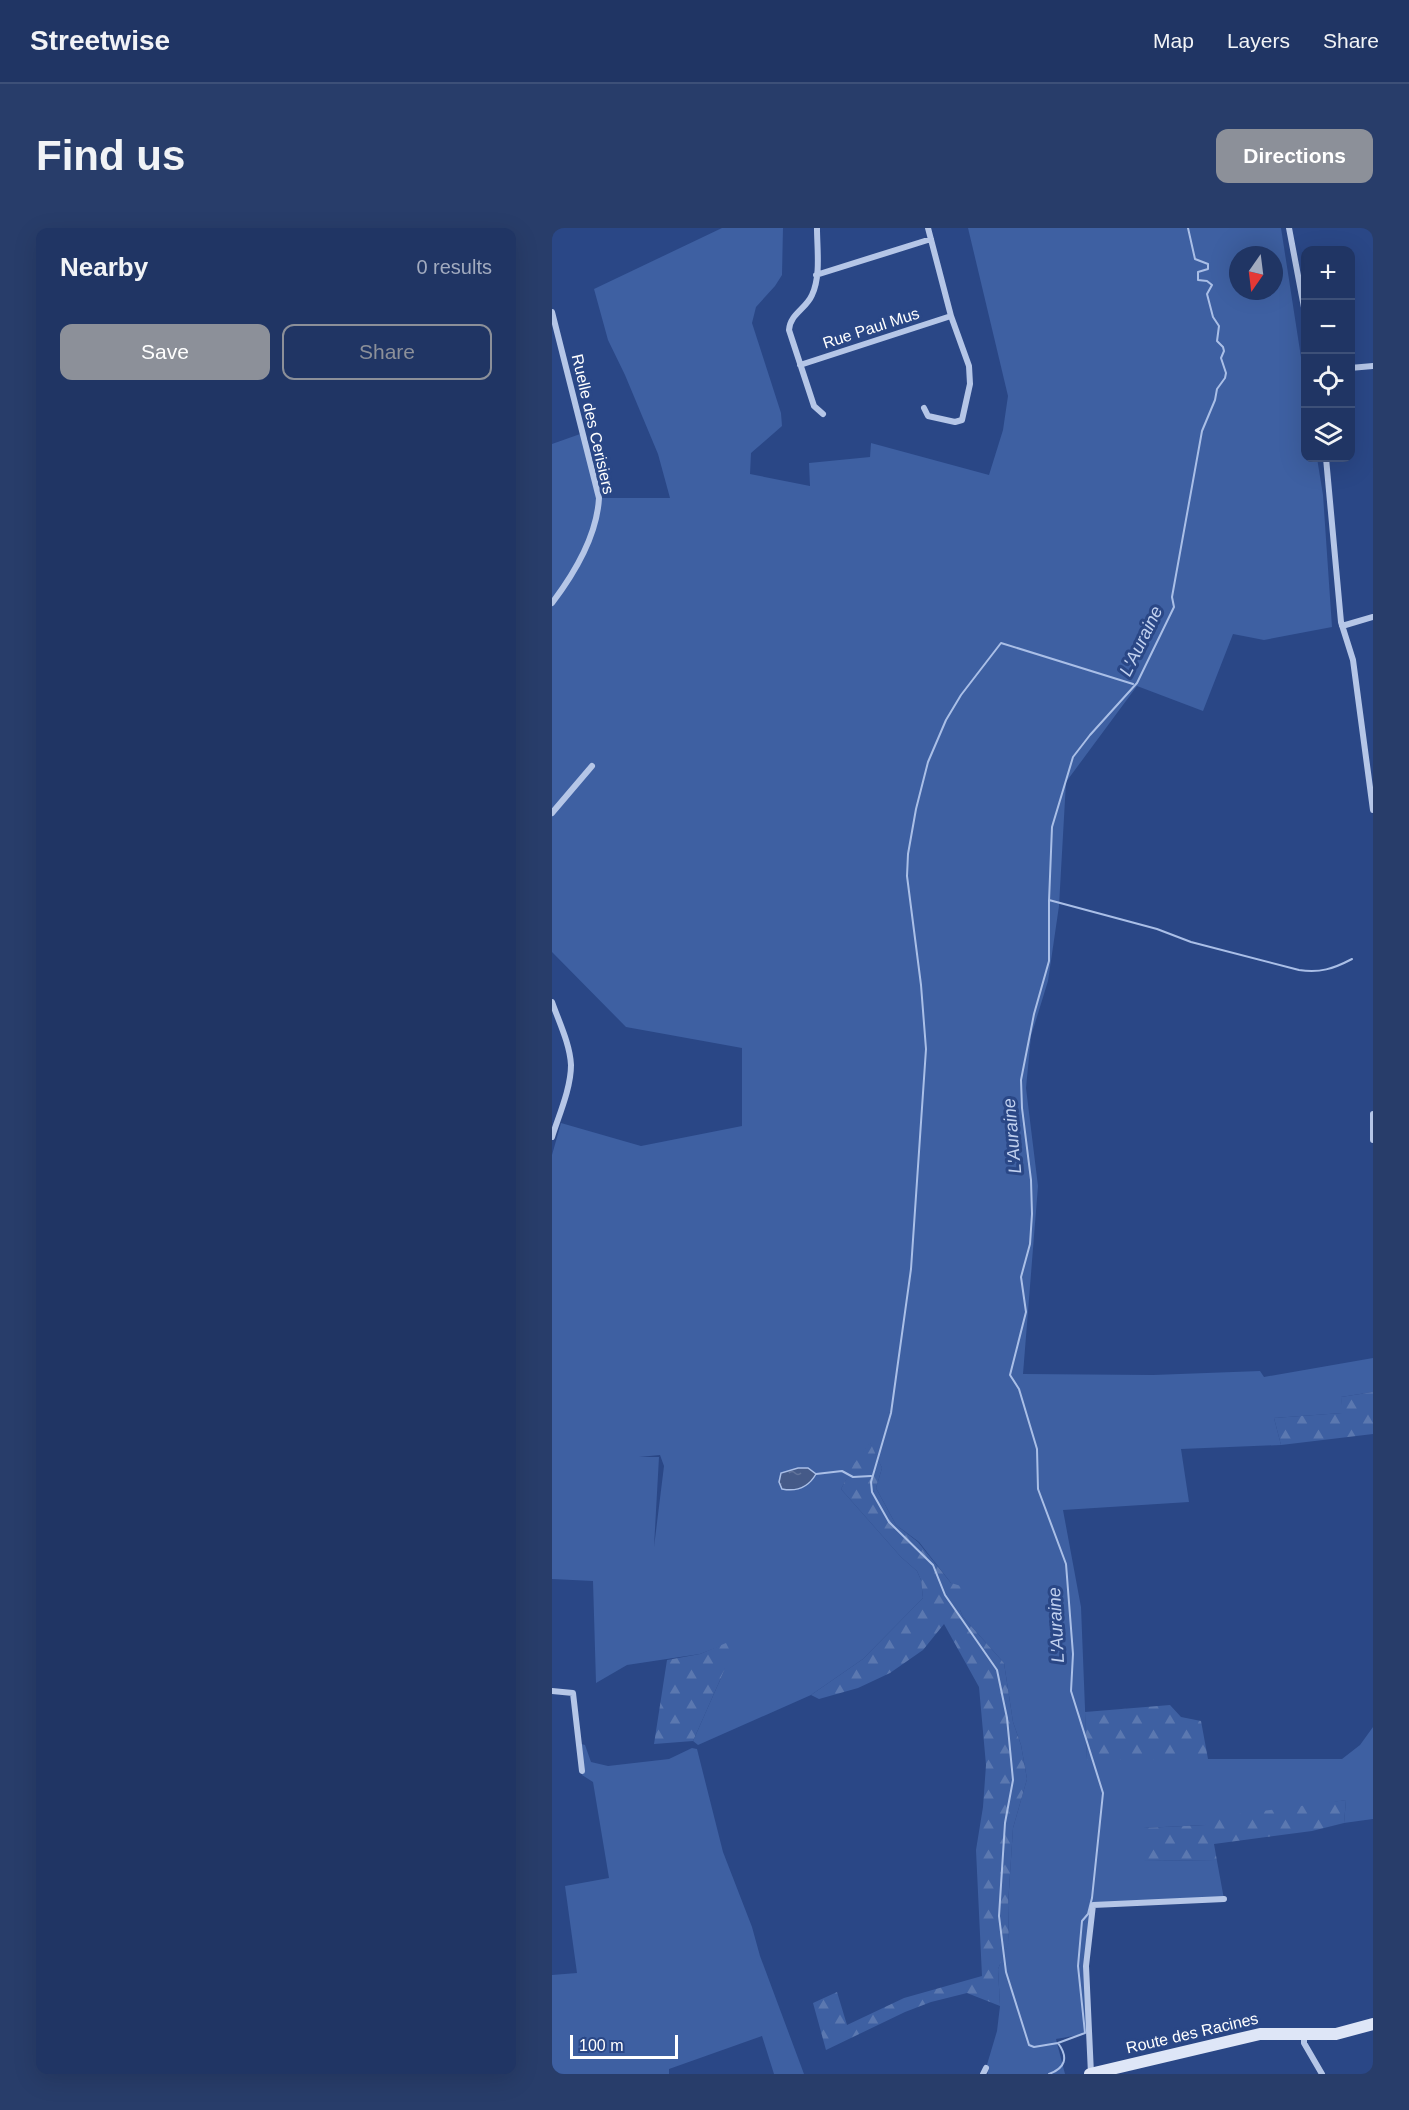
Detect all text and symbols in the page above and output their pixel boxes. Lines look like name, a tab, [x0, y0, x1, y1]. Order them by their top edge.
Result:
text: Streetwise	[30, 25, 170, 56]
text: Map	[1153, 29, 1194, 52]
text: Layers	[1227, 29, 1290, 52]
text: Share	[1323, 29, 1379, 52]
button: Directions	[1216, 129, 1373, 183]
text: Find us	[36, 132, 185, 179]
north arrow	[1229, 246, 1283, 300]
map controls	[1301, 246, 1355, 462]
button: +	[1301, 246, 1355, 300]
text: Nearby	[60, 252, 148, 282]
text: 0 results	[416, 256, 492, 278]
button: −	[1301, 300, 1355, 354]
street label: Rue Paul Mus	[821, 304, 921, 352]
button: Save	[60, 324, 270, 380]
button: Share	[282, 324, 492, 380]
street label: Ruelle des Cerisiers	[569, 352, 617, 496]
button: locate	[1301, 354, 1355, 408]
button: layers	[1301, 408, 1355, 462]
water label: L'Auraine	[1115, 603, 1167, 679]
water label: L'Auraine	[999, 1098, 1025, 1174]
water label: L'Auraine	[1044, 1587, 1068, 1663]
street label: Route des Racines	[1124, 2010, 1260, 2056]
scale bar	[570, 2032, 678, 2060]
text: 100 m	[579, 2037, 623, 2054]

